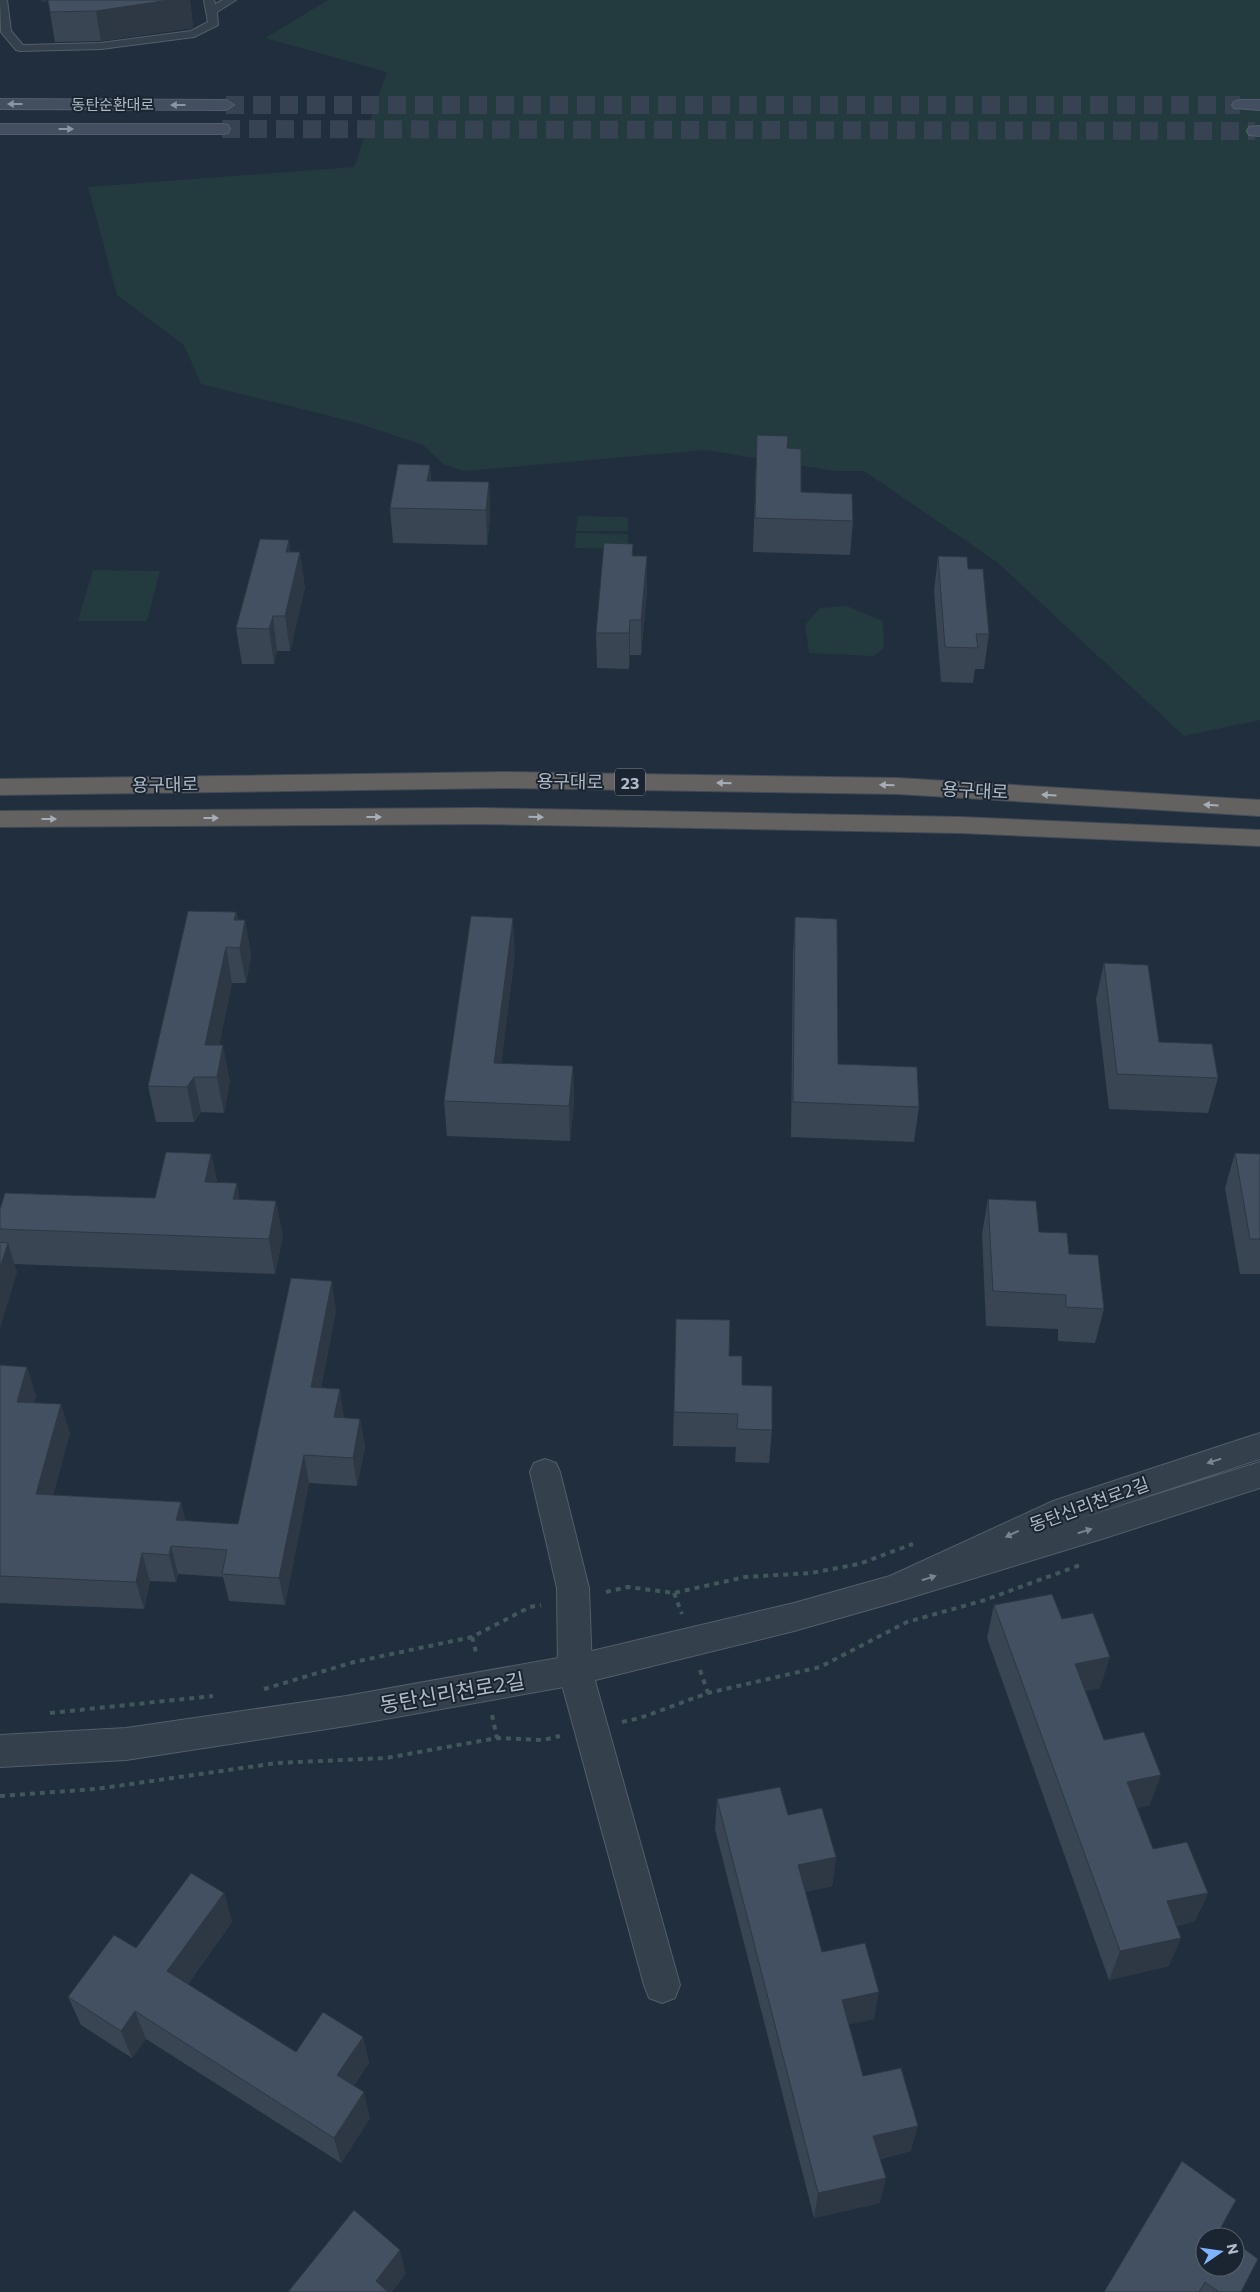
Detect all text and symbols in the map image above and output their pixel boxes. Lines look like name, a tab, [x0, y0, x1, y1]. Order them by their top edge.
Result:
street label: 동탄순환대로	[72, 95, 154, 113]
one-way arrow	[7, 100, 23, 108]
one-way arrow	[169, 101, 185, 109]
one-way arrow	[58, 125, 74, 133]
street label: 용구대로	[537, 769, 603, 793]
road number: 23	[615, 769, 645, 796]
street label: 용구대로	[132, 772, 198, 796]
street label: 용구대로	[941, 777, 1009, 803]
one-way arrow	[716, 779, 732, 787]
one-way arrow	[879, 781, 895, 789]
one-way arrow	[1041, 790, 1057, 798]
one-way arrow	[1203, 800, 1219, 808]
one-way arrow	[366, 813, 382, 821]
one-way arrow	[528, 813, 544, 821]
one-way arrow	[203, 814, 219, 822]
one-way arrow	[41, 815, 57, 823]
one-way arrow	[1206, 1458, 1221, 1465]
street label: 동탄신리천로2길	[1026, 1472, 1152, 1536]
one-way arrow	[1077, 1527, 1092, 1535]
one-way arrow	[1005, 1530, 1019, 1538]
one-way arrow	[922, 1573, 937, 1581]
street label: 동탄신리천로2길	[377, 1667, 527, 1717]
north arrow	[1195, 2227, 1245, 2277]
text: N	[1224, 2242, 1243, 2256]

